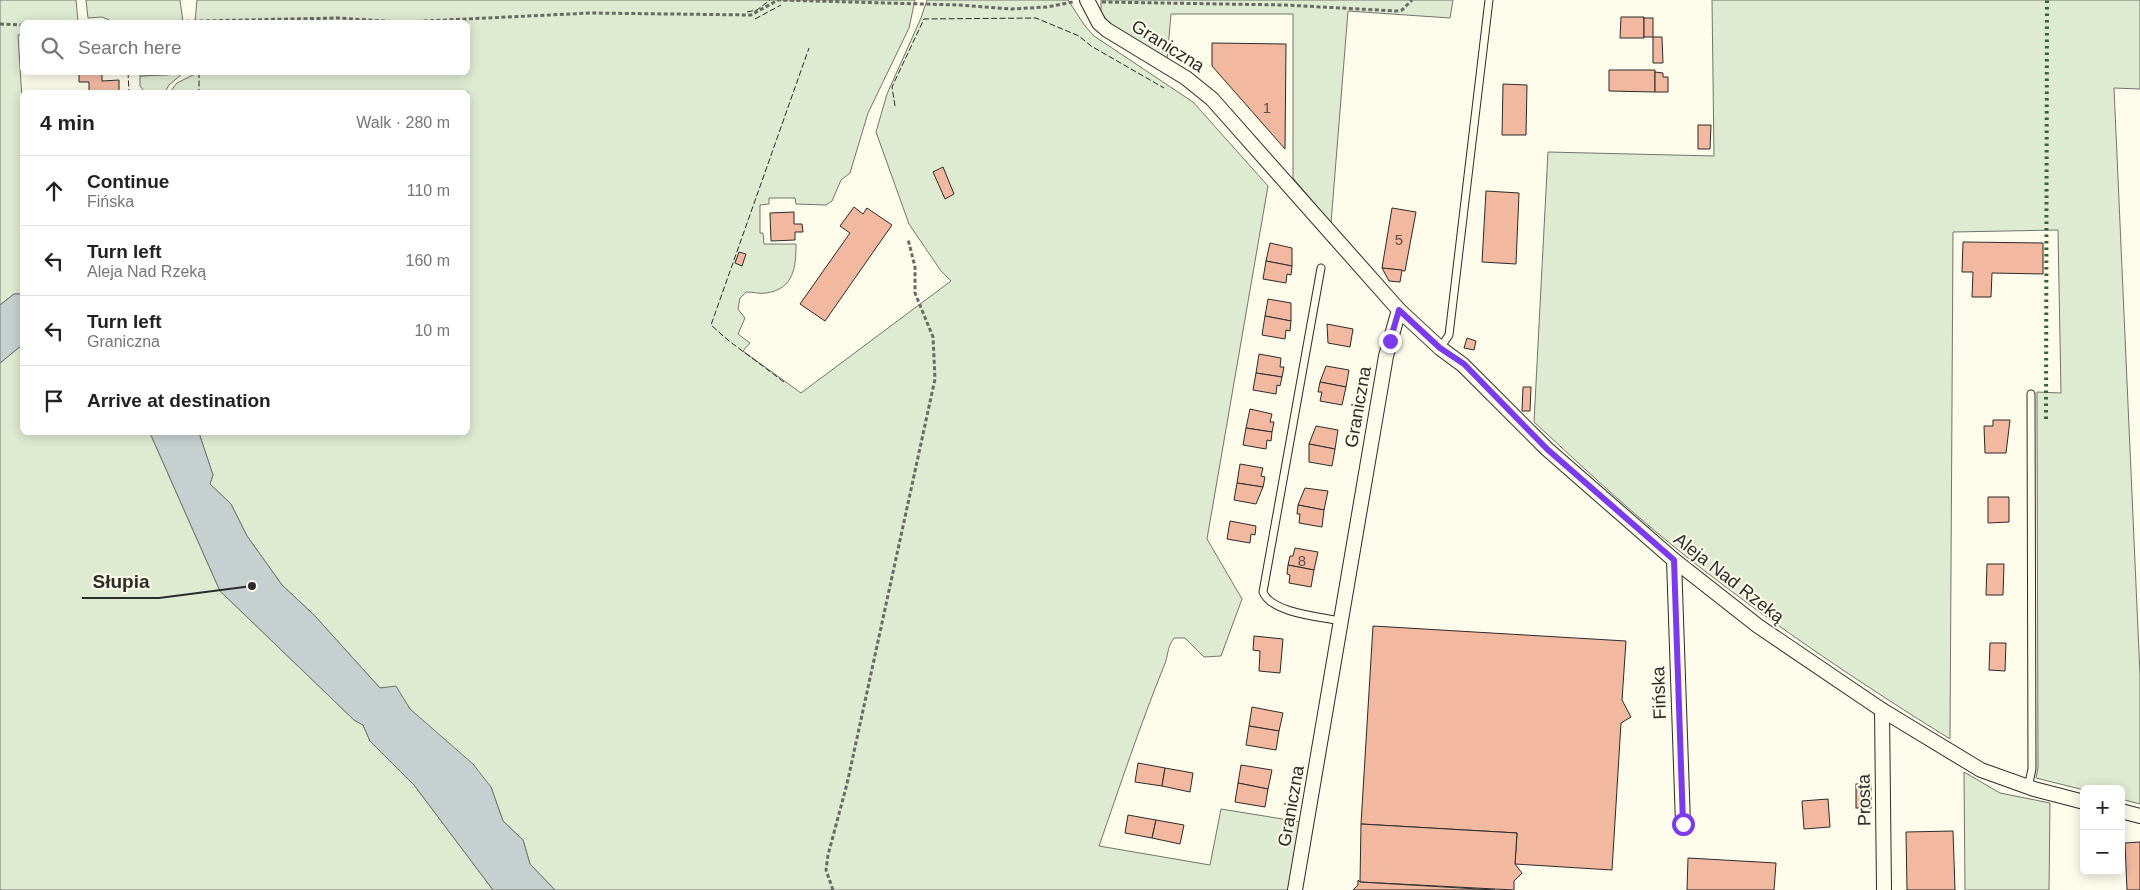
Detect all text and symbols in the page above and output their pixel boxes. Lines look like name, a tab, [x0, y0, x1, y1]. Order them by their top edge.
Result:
street label: Graniczna	[1128, 16, 1209, 77]
search box	[20, 20, 470, 75]
icon: search	[38, 34, 66, 62]
text: Search here	[78, 37, 182, 58]
house number: 1	[1263, 99, 1271, 116]
text: 4 min	[40, 111, 95, 134]
text: Walk · 280 m	[356, 114, 450, 131]
text: Continue	[87, 171, 169, 192]
icon: ahead	[40, 177, 68, 205]
text: 110 m	[407, 182, 450, 199]
text: Fińska	[87, 193, 134, 210]
house number: 5	[1395, 231, 1403, 248]
text: Turn left	[87, 241, 162, 262]
icon: left	[40, 247, 68, 275]
text: 160 m	[406, 252, 450, 269]
text: Aleja Nad Rzeką	[87, 263, 206, 280]
text: Turn left	[87, 311, 162, 332]
icon: left	[40, 317, 68, 345]
text: 10 m	[414, 322, 450, 339]
route end	[1379, 330, 1402, 353]
text: Graniczna	[87, 333, 160, 350]
street label: Graniczna	[1341, 364, 1375, 449]
icon: arrive	[40, 387, 68, 415]
text: Arrive at destination	[87, 390, 271, 411]
street label: Aleja Nad Rzeką	[1670, 529, 1789, 628]
house number: 8	[1298, 552, 1306, 569]
callout: Słupia	[82, 564, 159, 598]
text: Słupia	[92, 571, 150, 592]
street label: Fińska	[1648, 665, 1670, 720]
street label: Graniczna	[1274, 763, 1308, 848]
street label: Prosta	[1854, 773, 1874, 826]
map controls	[2080, 785, 2125, 875]
button: +	[2080, 785, 2125, 830]
route start	[1672, 813, 1695, 836]
button: −	[2080, 830, 2125, 875]

